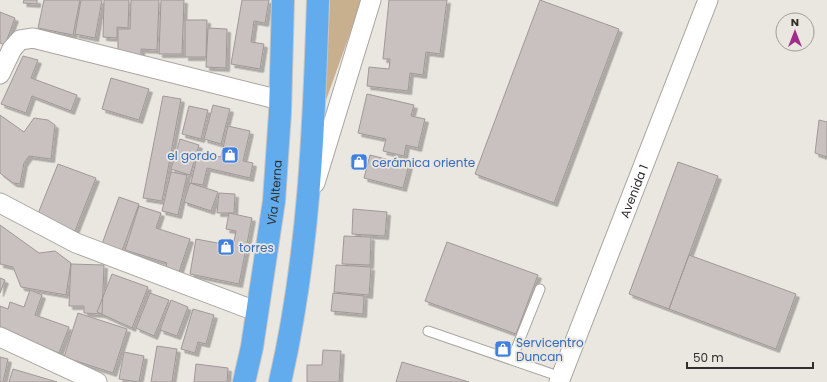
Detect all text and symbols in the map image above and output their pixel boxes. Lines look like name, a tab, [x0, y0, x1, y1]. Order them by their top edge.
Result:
north arrow	[775, 12, 815, 52]
text: N	[791, 14, 799, 30]
shop icon: el gordo	[220, 145, 240, 165]
place label: el gordo	[167, 147, 217, 164]
shop icon: cerámica oriente	[349, 152, 369, 172]
place label: cerámica oriente	[372, 154, 475, 171]
street label: Vía Alterna	[262, 159, 285, 226]
street label: Avenida 1	[615, 162, 652, 220]
shop icon: torres	[216, 237, 236, 257]
place label: torres	[239, 239, 274, 256]
place label: Servicentro Duncan	[516, 334, 584, 365]
shop icon: Servicentro Duncan	[493, 339, 513, 359]
scale bar	[687, 344, 813, 370]
text: 50 m	[693, 349, 724, 366]

